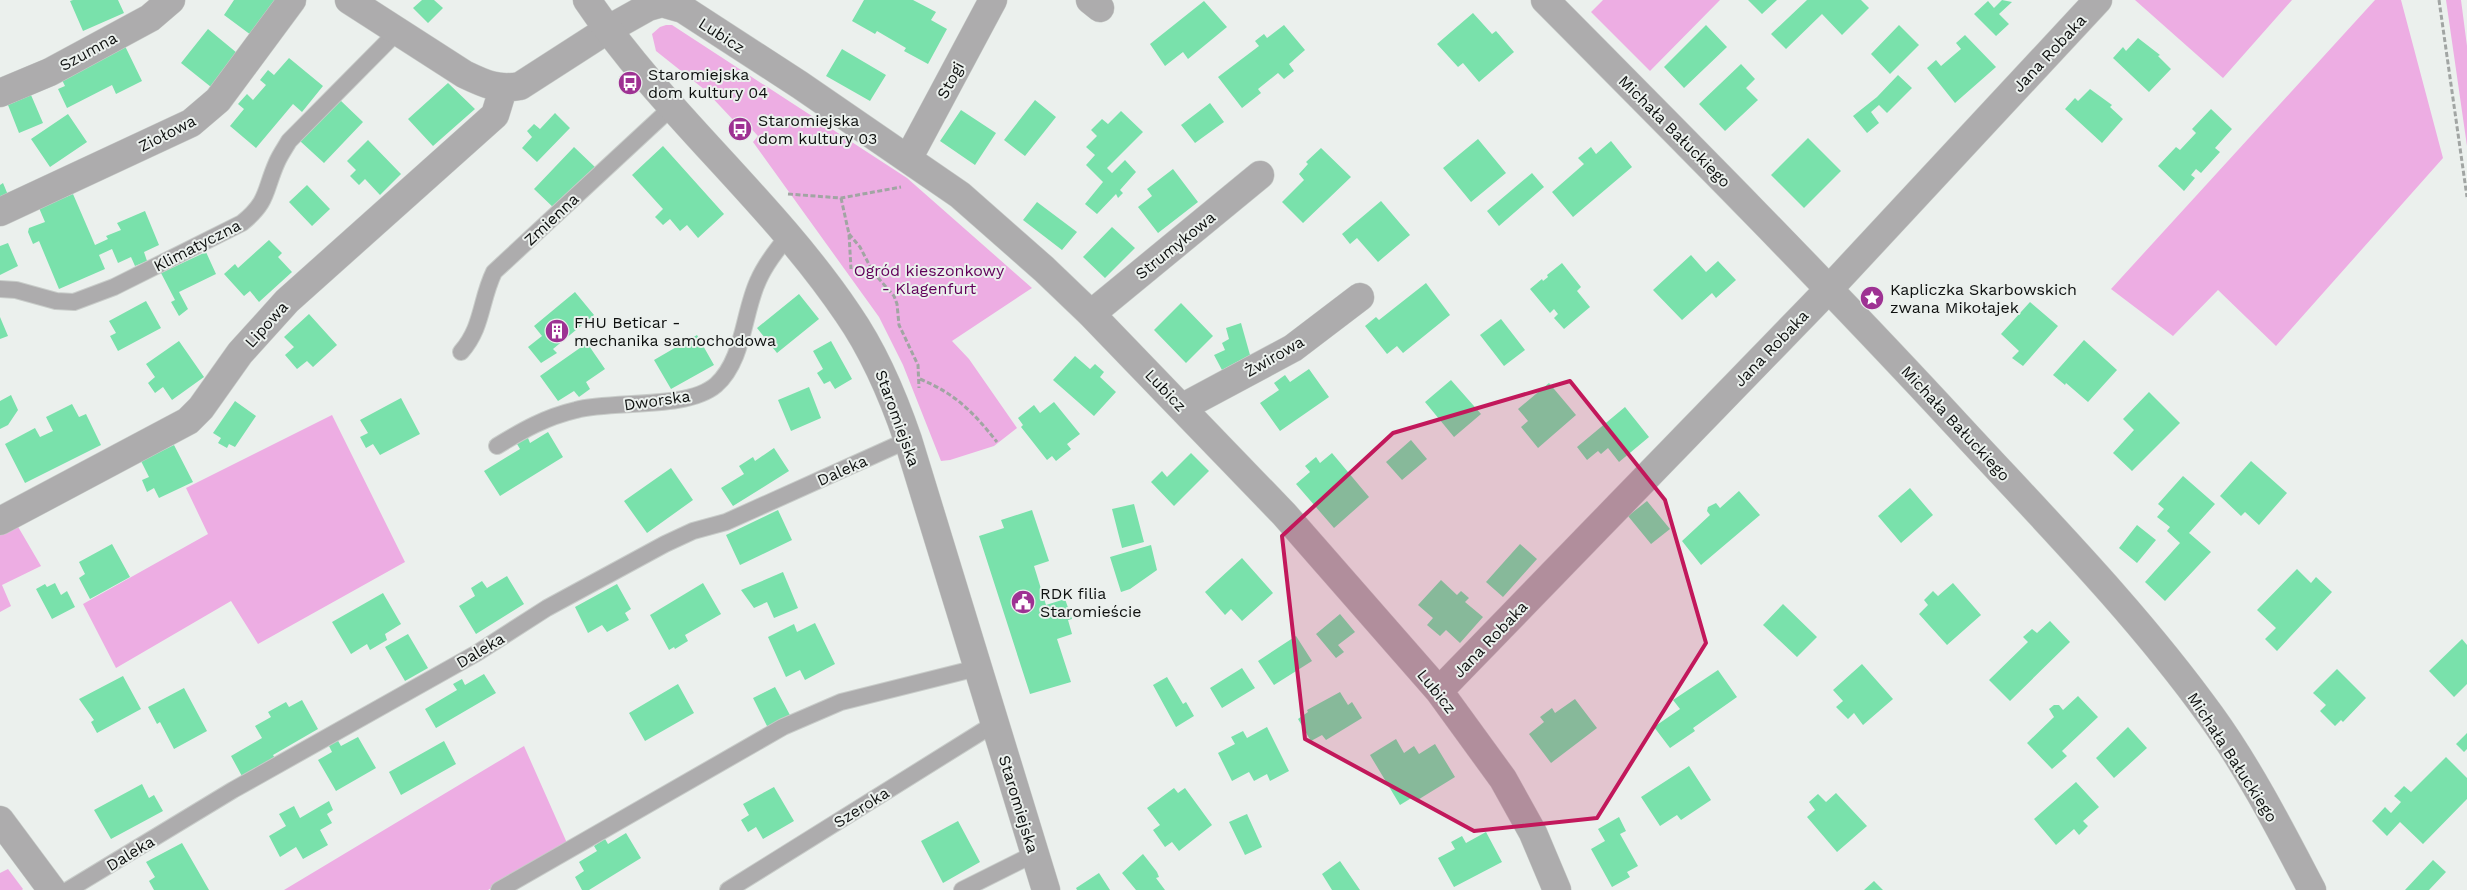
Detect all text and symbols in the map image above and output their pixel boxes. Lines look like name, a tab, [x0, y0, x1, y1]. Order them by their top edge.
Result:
street label: Jana Robaka	[2009, 11, 2090, 96]
street label: Lubicz	[695, 14, 748, 57]
street label: Szumna	[56, 28, 120, 75]
street label: Stogi	[933, 58, 968, 102]
place label: Staromiejska dom kultury 04	[648, 65, 768, 102]
bus stop icon: Staromiejska dom kultury 04	[617, 70, 643, 96]
street label: Michała Bałuckiego	[1615, 71, 1735, 191]
street label: Ziołowa	[136, 111, 199, 156]
place label: Staromiejska dom kultury 03	[758, 111, 877, 148]
bus stop icon: Staromiejska dom kultury 03	[727, 116, 753, 142]
street label: Zmienna	[520, 189, 583, 249]
street label: Strumykowa	[1132, 207, 1219, 283]
street label: Klimatyczna	[151, 215, 244, 275]
park label: Ogród kieszonkowy - Klagenfurt	[854, 261, 1005, 298]
place label: Kapliczka Skarbowskich zwana Mikołajek	[1890, 280, 2077, 317]
place icon: Kapliczka Skarbowskich zwana Mikołajek	[1859, 285, 1885, 311]
street label: Lipowa	[241, 297, 292, 351]
street label: Jana Robaka	[1730, 306, 1813, 391]
place label: FHU Beticar - mechanika samochodowa	[574, 313, 776, 350]
building icon: FHU Beticar - mechanika samochodowa	[544, 318, 570, 344]
street label: Żwirowa	[1241, 332, 1307, 381]
street label: Michała Bałuckiego	[1897, 362, 2014, 485]
street label: Lubicz	[1141, 365, 1190, 415]
street label: Staromiejska	[871, 367, 924, 469]
street label: Dworska	[623, 386, 691, 415]
street label: Daleka	[814, 451, 870, 490]
place label: RDK filia Staromieście	[1040, 584, 1142, 621]
public building icon: RDK filia Staromieście	[1010, 589, 1036, 615]
street label: Jana Robaka	[1449, 597, 1532, 682]
street label: Daleka	[453, 629, 508, 672]
street label: Lubicz	[1413, 665, 1460, 717]
street label: Michała Bałuckiego	[2184, 689, 2282, 826]
street label: Staromiejska	[995, 753, 1042, 855]
street label: Szeroka	[830, 783, 892, 832]
street label: Daleka	[103, 832, 158, 875]

